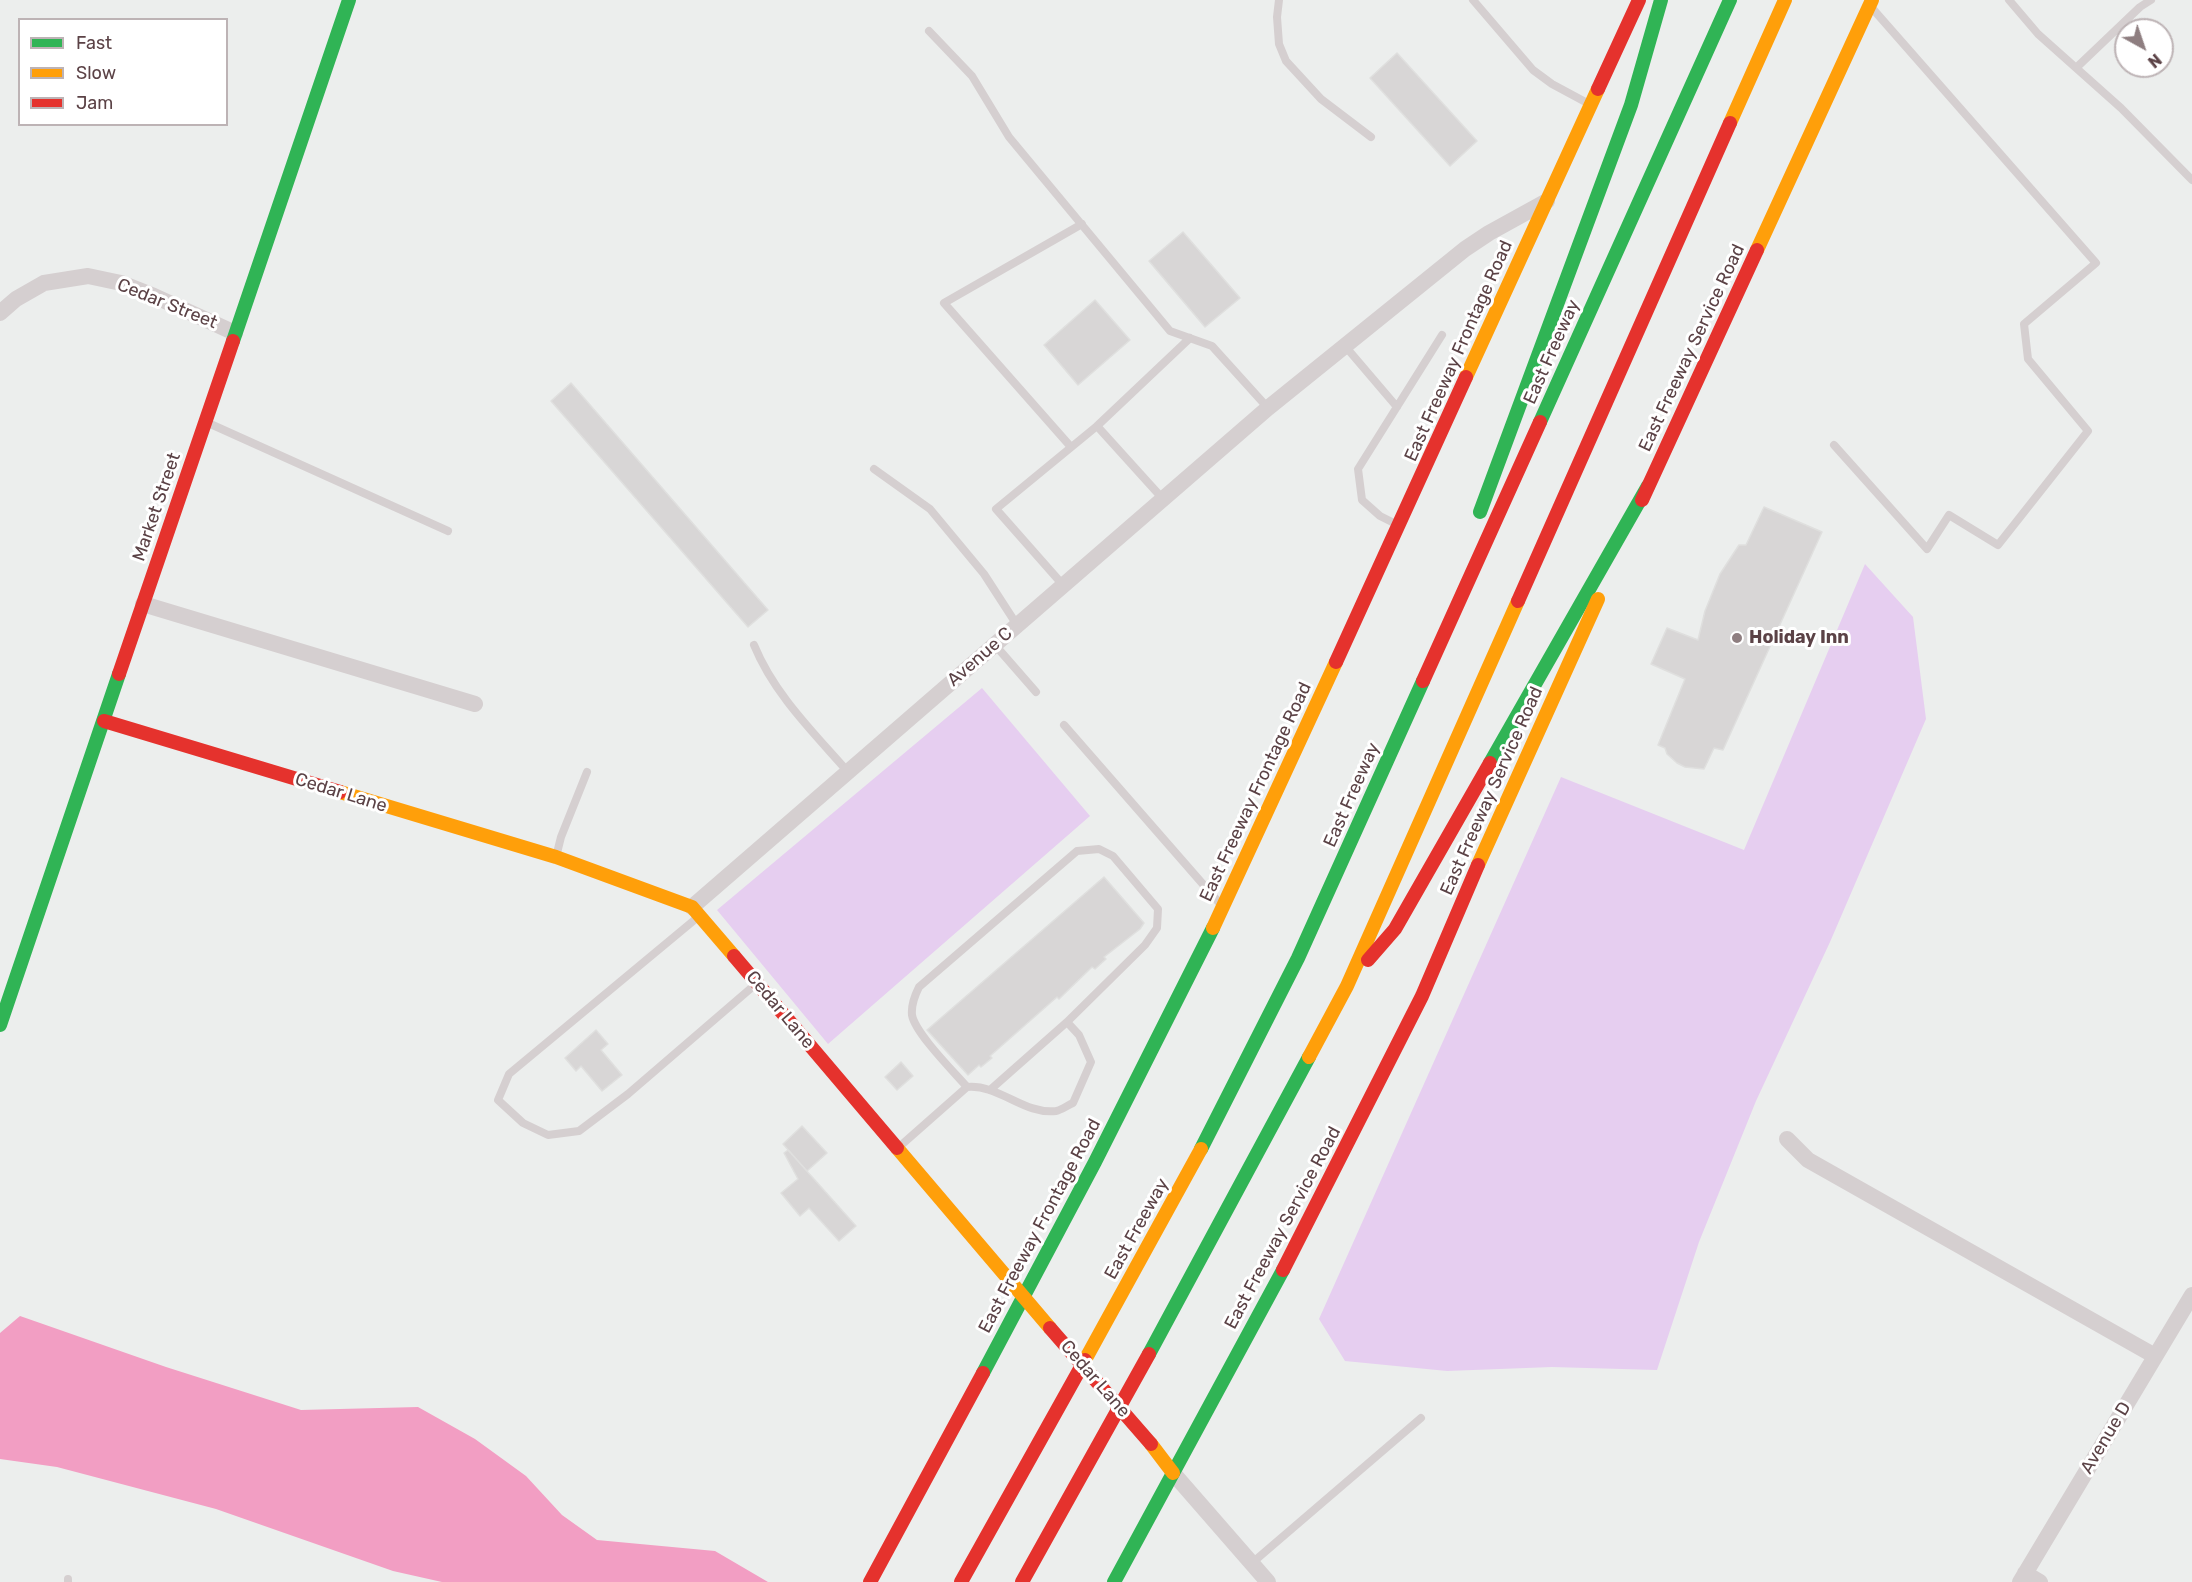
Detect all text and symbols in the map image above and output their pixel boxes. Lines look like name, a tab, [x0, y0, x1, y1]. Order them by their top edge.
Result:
legend	[18, 18, 228, 126]
north arrow	[2114, 18, 2174, 78]
text: Fast	[76, 32, 112, 54]
text: N	[2144, 50, 2165, 72]
text: Slow	[76, 62, 116, 84]
text: Jam	[76, 92, 113, 114]
street label: East Freeway Frontage Road	[1400, 237, 1518, 465]
street label: East Freeway Service Road	[1634, 241, 1750, 455]
street label: Cedar Street	[114, 274, 220, 334]
street label: East Freeway	[1519, 296, 1585, 408]
street label: Market Street	[128, 450, 186, 564]
street label: Avenue C	[943, 623, 1017, 691]
place label: Holiday Inn	[1749, 627, 1849, 649]
marker: Holiday Inn	[1730, 631, 1744, 645]
street label: East Freeway Frontage Road	[1196, 679, 1316, 905]
street label: East Freeway Service Road	[1436, 683, 1548, 899]
street label: East Freeway	[1319, 739, 1385, 851]
street label: Cedar Lane	[292, 769, 390, 817]
street label: Cedar Lane	[741, 967, 819, 1053]
street label: East Freeway Frontage Road	[974, 1115, 1106, 1337]
street label: East Freeway Service Road	[1220, 1123, 1346, 1333]
street label: East Freeway	[1100, 1175, 1174, 1283]
street label: Cedar Lane	[1056, 1336, 1134, 1422]
street label: Avenue D	[2076, 1398, 2136, 1478]

